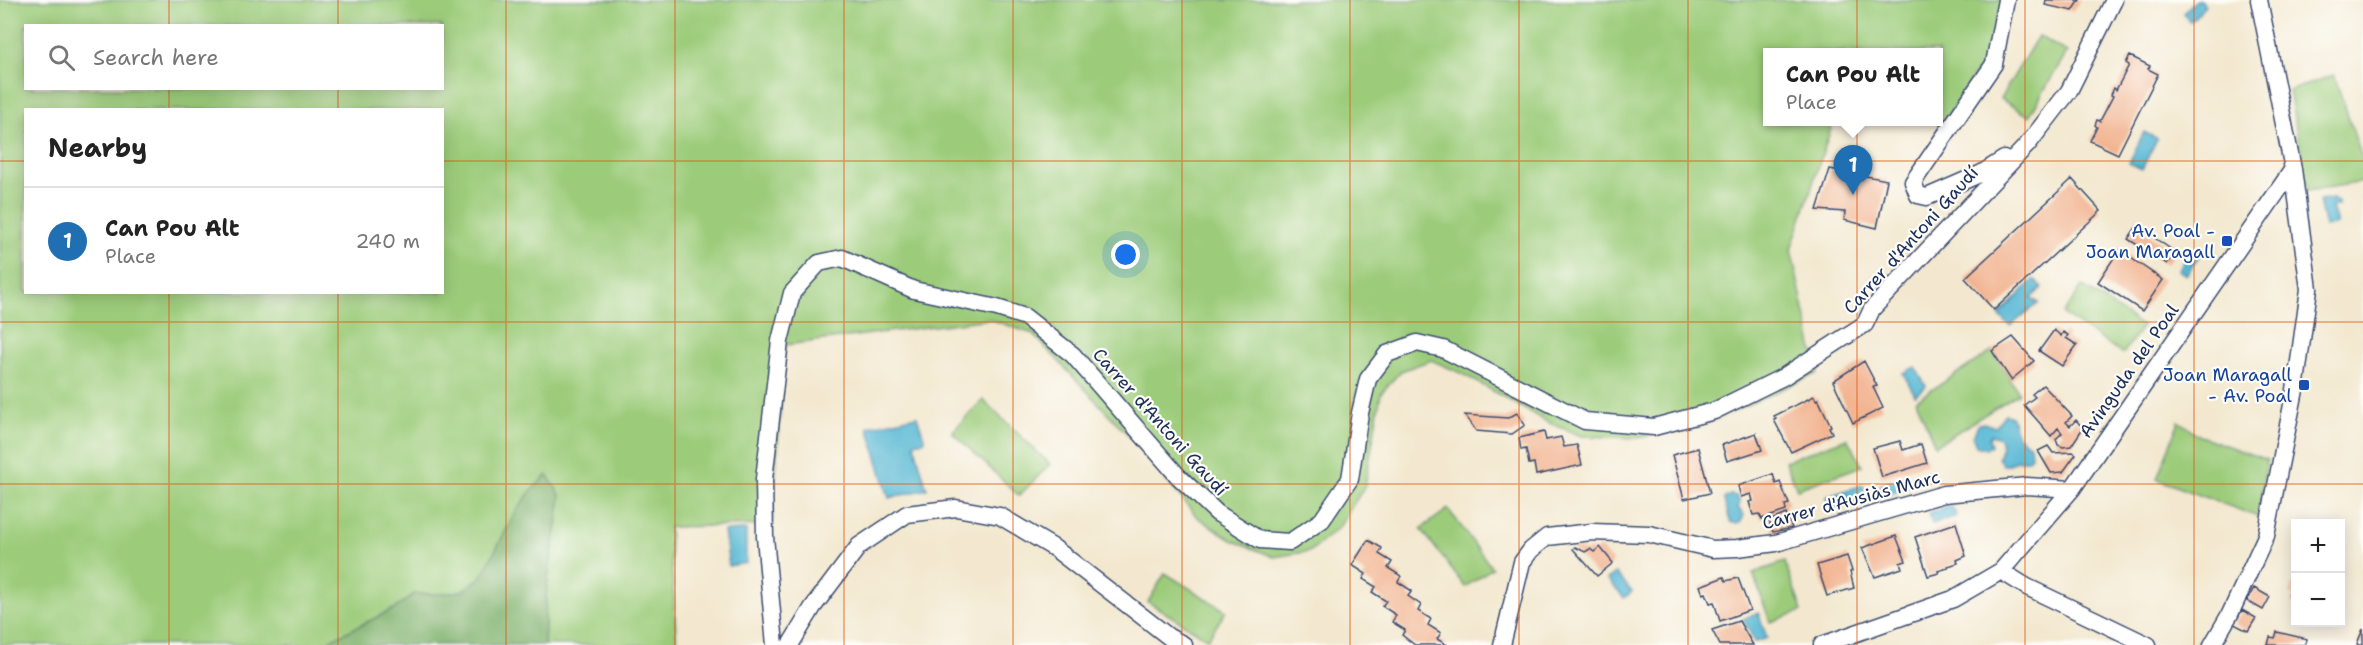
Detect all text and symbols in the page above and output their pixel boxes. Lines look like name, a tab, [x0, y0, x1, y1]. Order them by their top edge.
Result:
search box	[24, 24, 444, 90]
icon: search	[45, 41, 78, 74]
text: Search here	[93, 43, 219, 72]
popup	[1763, 48, 1943, 126]
text: Can Pou Alt	[1786, 60, 1920, 89]
text: Place	[1786, 89, 1837, 115]
text: Nearby	[48, 130, 147, 165]
pin: 1	[1834, 146, 1872, 195]
street label: Carrer d'Antoni Gaudí	[1838, 161, 1984, 319]
text: Can Pou Alt	[105, 214, 240, 243]
place label: Av. Poal - Joan Maragall	[2086, 219, 2216, 264]
text: 1	[63, 228, 72, 254]
text: 240 m	[355, 228, 420, 254]
marker: Av. Poal - Joan Maragall	[2220, 234, 2234, 248]
your location	[1111, 240, 1140, 269]
text: Place	[105, 243, 156, 269]
street label: Avinguda del Poal	[2074, 299, 2185, 443]
street label: Carrer d'Antoni Gaudí	[1087, 343, 1233, 501]
place label: Joan Maragall - Av. Poal	[2163, 363, 2293, 408]
marker: Joan Maragall - Av. Poal	[2297, 378, 2311, 392]
street label: Carrer d'Ausiàs Marc	[1759, 465, 1943, 535]
map controls	[2291, 519, 2345, 627]
button: +	[2291, 519, 2345, 573]
button: −	[2291, 573, 2345, 627]

